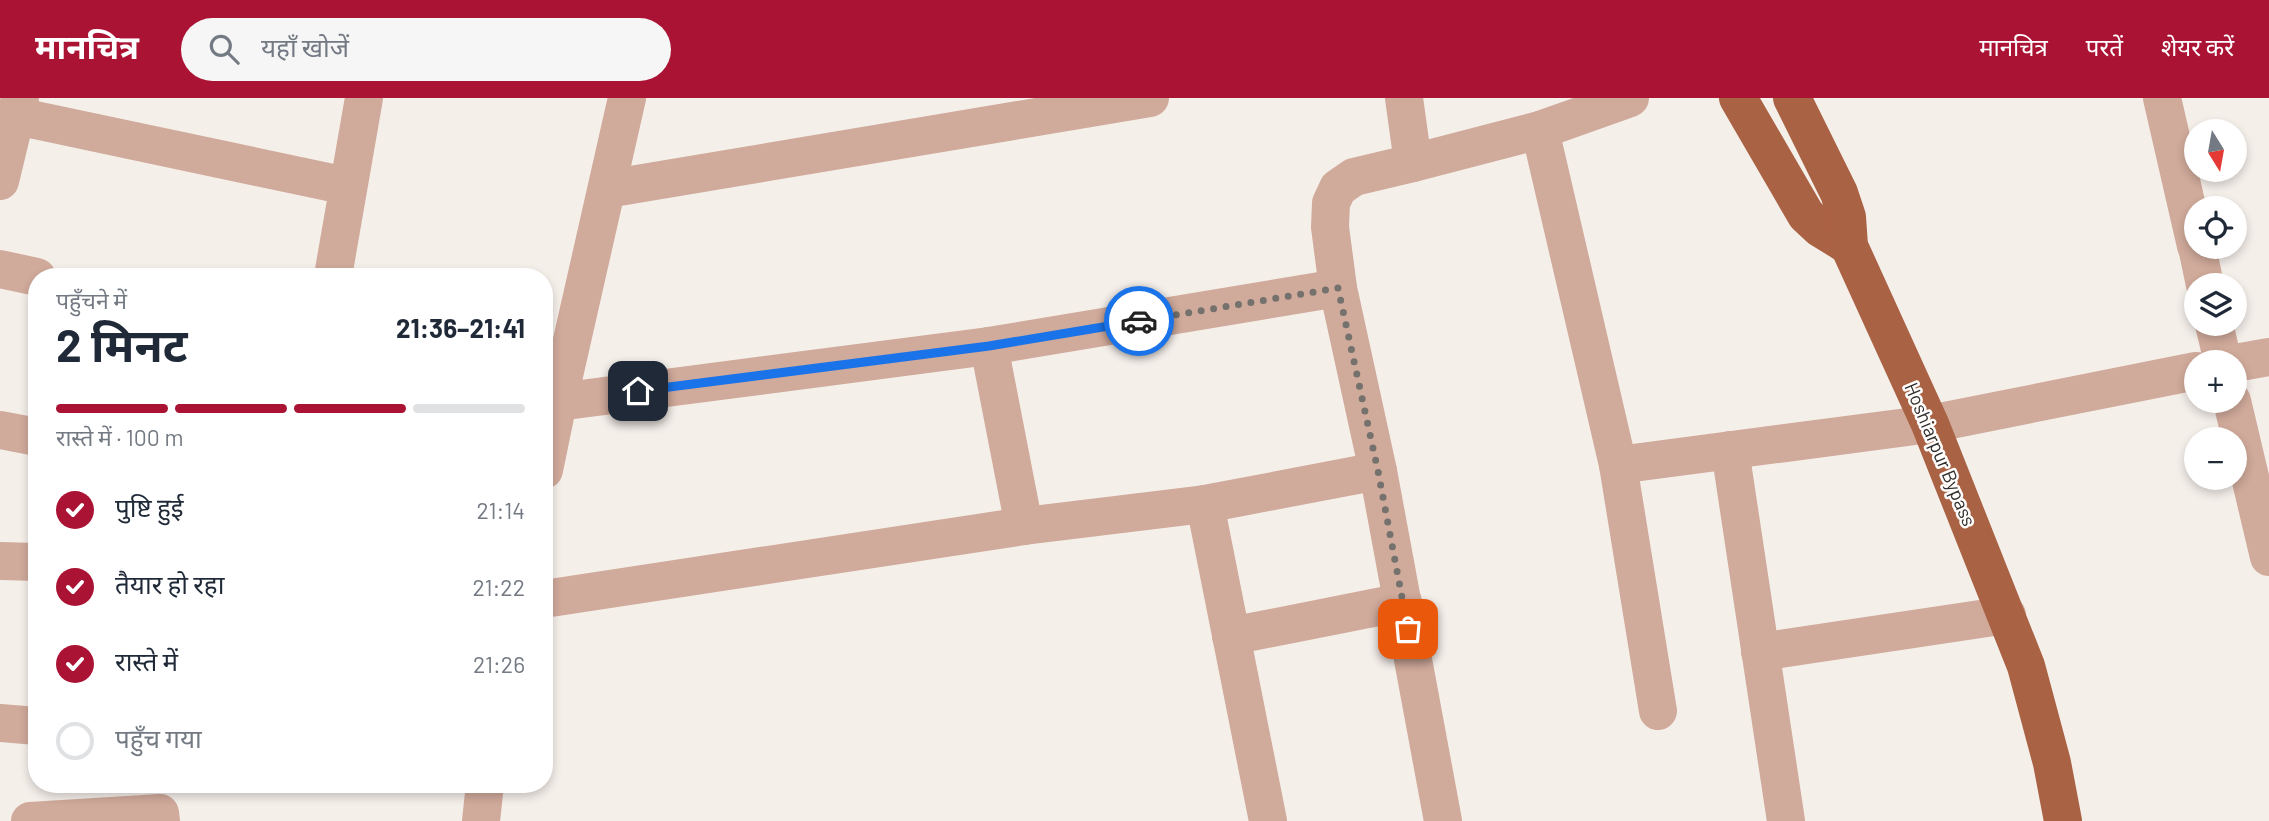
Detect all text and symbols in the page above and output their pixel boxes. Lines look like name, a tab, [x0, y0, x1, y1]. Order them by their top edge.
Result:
search box	[181, 18, 671, 81]
text: मानचित्र	[35, 26, 139, 66]
icon: search	[205, 30, 243, 68]
text: यहाँ खोजें	[261, 31, 349, 62]
text: मानचित्र	[1979, 32, 2048, 61]
text: परतें	[2086, 32, 2123, 61]
text: शेयर करें	[2161, 32, 2234, 61]
north arrow	[2184, 119, 2247, 182]
map controls	[2184, 119, 2247, 490]
button: locate	[2184, 196, 2247, 259]
button: layers	[2184, 273, 2247, 336]
text: पहुँचने में	[56, 286, 127, 314]
courier	[1104, 286, 1174, 356]
icon: car	[1120, 302, 1158, 340]
text: 21:36–21:41	[396, 312, 525, 343]
text: 2 मिनट	[56, 316, 188, 371]
button: +	[2184, 350, 2247, 413]
pin	[608, 361, 668, 421]
icon: home	[619, 372, 657, 410]
street label: Hoshiarpur Bypass	[1900, 379, 1982, 529]
text: रास्ते में · 100 m	[56, 423, 183, 451]
button: −	[2184, 427, 2247, 490]
icon: check	[56, 491, 94, 529]
text: पुष्टि हुई	[115, 491, 183, 522]
text: 21:14	[476, 496, 525, 524]
icon: check	[56, 568, 94, 606]
text: तैयार हो रहा	[115, 568, 224, 599]
text: 21:22	[472, 573, 525, 601]
pin	[1378, 599, 1438, 659]
icon: bag	[1389, 610, 1427, 648]
icon: check	[56, 645, 94, 683]
text: रास्ते में	[115, 645, 178, 676]
text: 21:26	[473, 650, 525, 678]
text: पहुँच गया	[115, 722, 202, 753]

